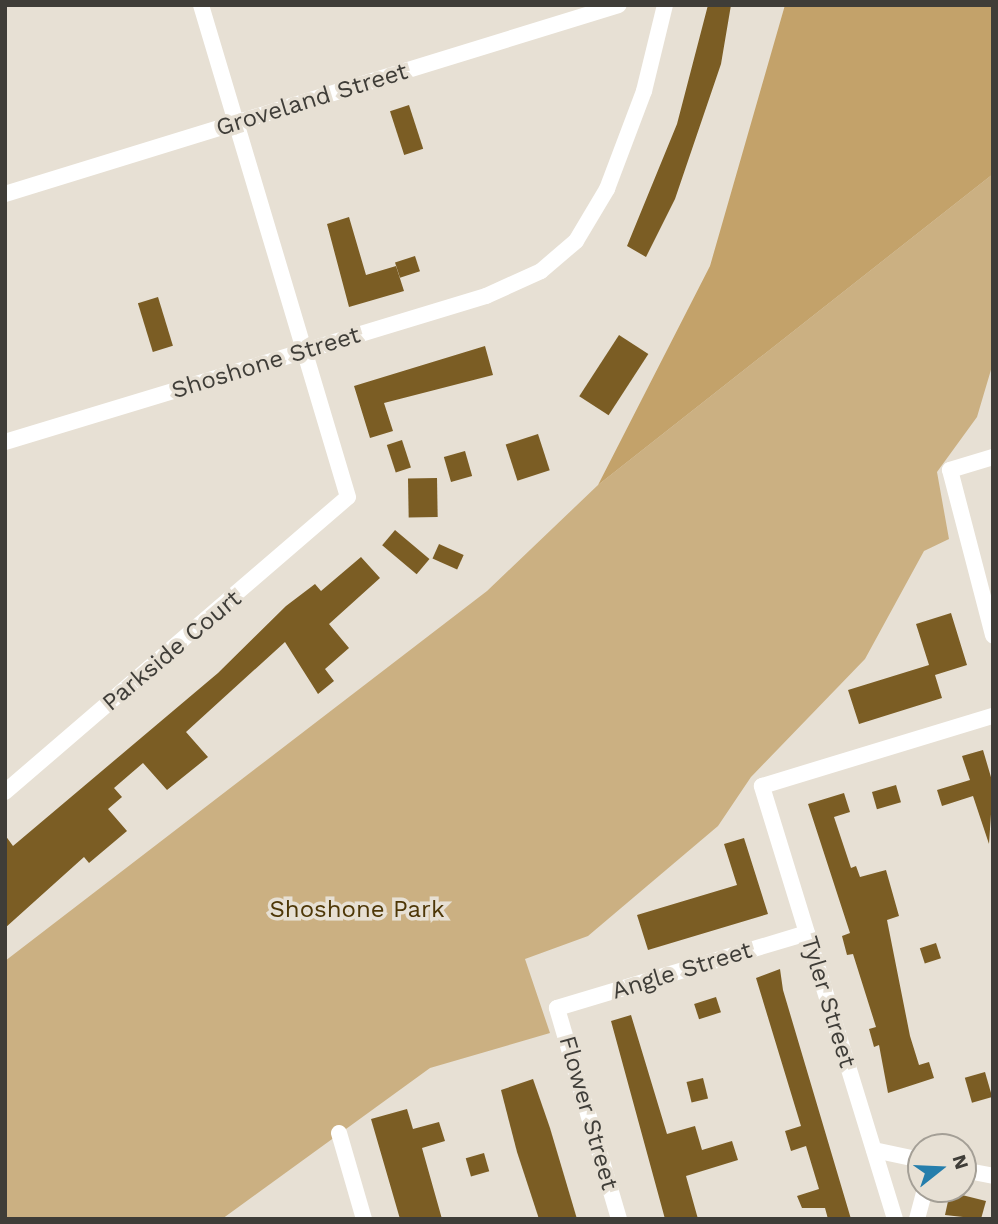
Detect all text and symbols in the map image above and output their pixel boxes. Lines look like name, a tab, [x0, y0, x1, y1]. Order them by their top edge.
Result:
street label: Groveland Street	[213, 57, 411, 143]
street label: Shoshone Street	[168, 321, 364, 405]
street label: Parkside Court	[97, 585, 247, 717]
park label: Shoshone Park	[269, 896, 445, 924]
street label: Tyler Street	[794, 933, 862, 1071]
street label: Angle Street	[608, 936, 756, 1006]
street label: Flower Street	[552, 1032, 624, 1194]
north arrow	[907, 1133, 977, 1203]
text: N	[947, 1152, 974, 1172]

